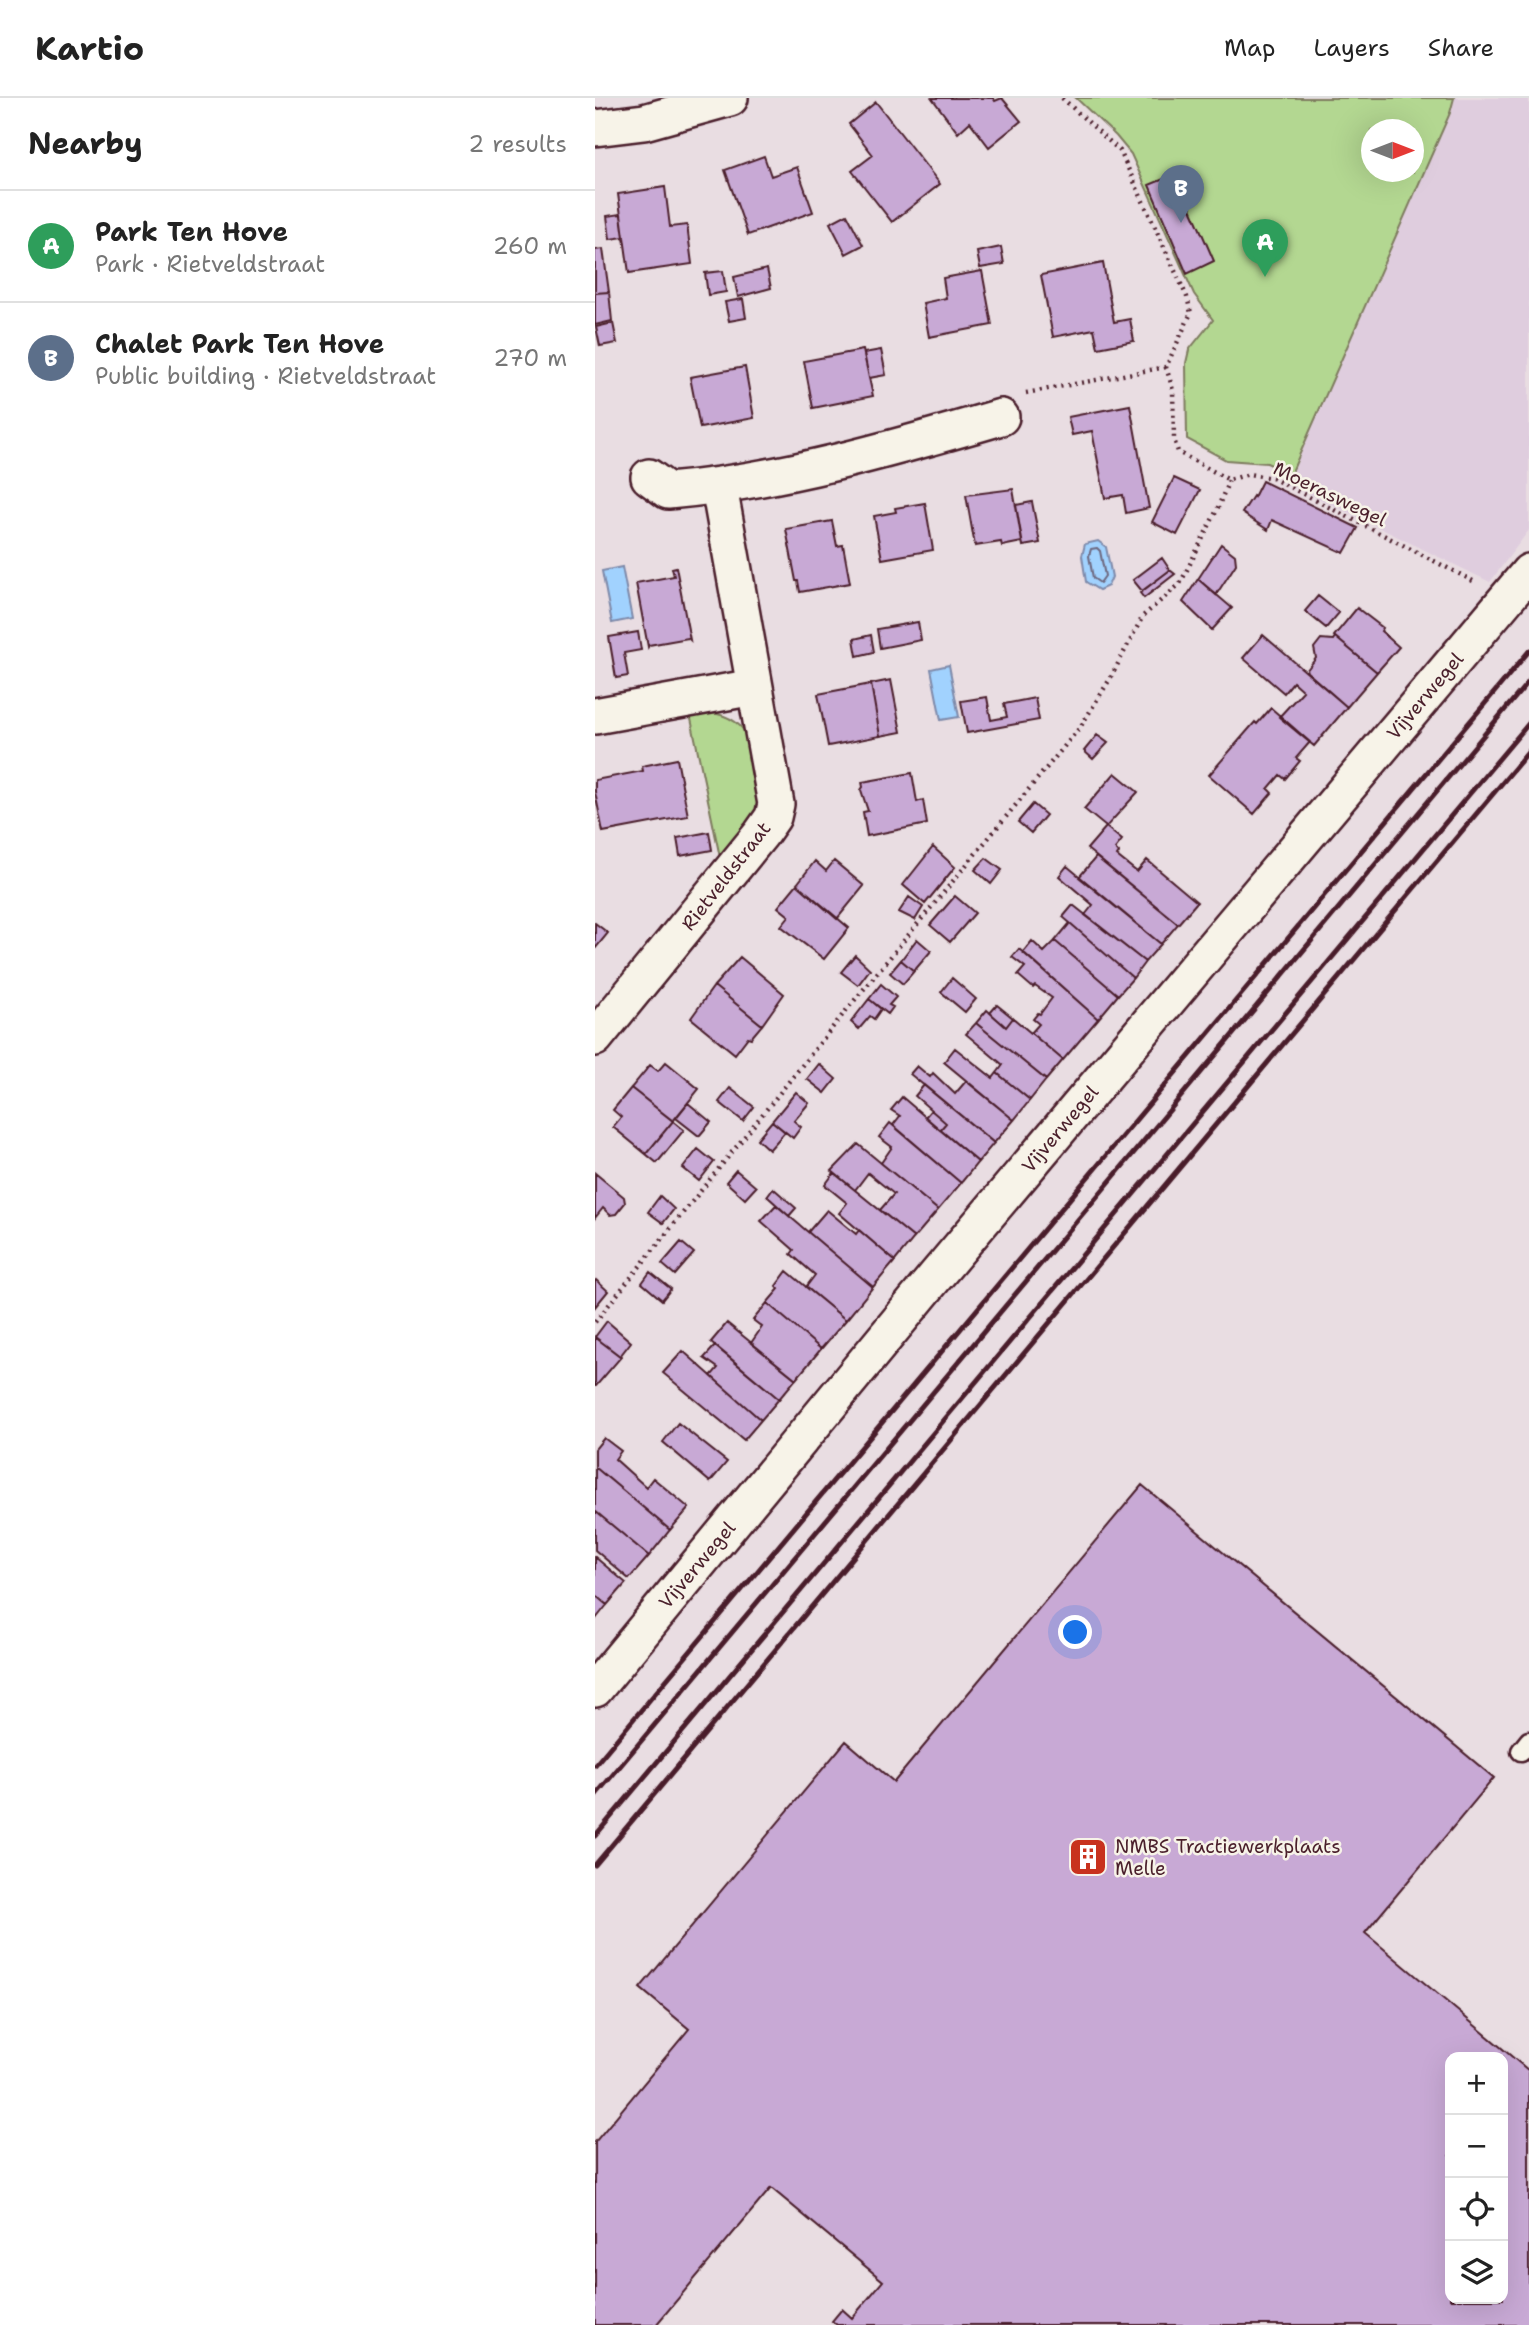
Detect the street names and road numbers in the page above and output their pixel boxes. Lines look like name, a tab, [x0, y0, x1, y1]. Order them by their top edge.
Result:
street label: Moeraswegel	[1269, 456, 1391, 532]
street label: Vijverwegel	[1381, 647, 1469, 745]
street label: Rietveldstraat	[676, 817, 776, 935]
street label: Vijverwegel	[1016, 1080, 1104, 1178]
street label: Vijverwegel	[653, 1516, 741, 1614]

